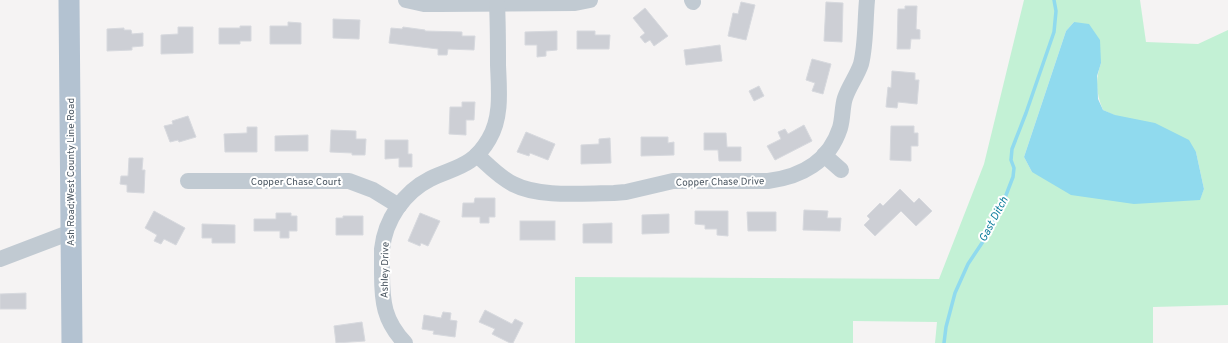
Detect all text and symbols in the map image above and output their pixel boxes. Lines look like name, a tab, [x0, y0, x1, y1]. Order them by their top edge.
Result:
street label: Ash Road;West County Line Road	[65, 98, 78, 246]
street label: Copper Chase Drive	[676, 175, 764, 190]
street label: Copper Chase Court	[251, 176, 341, 189]
water label: Gast Ditch	[976, 194, 1012, 244]
street label: Ashley Drive	[379, 242, 392, 298]

